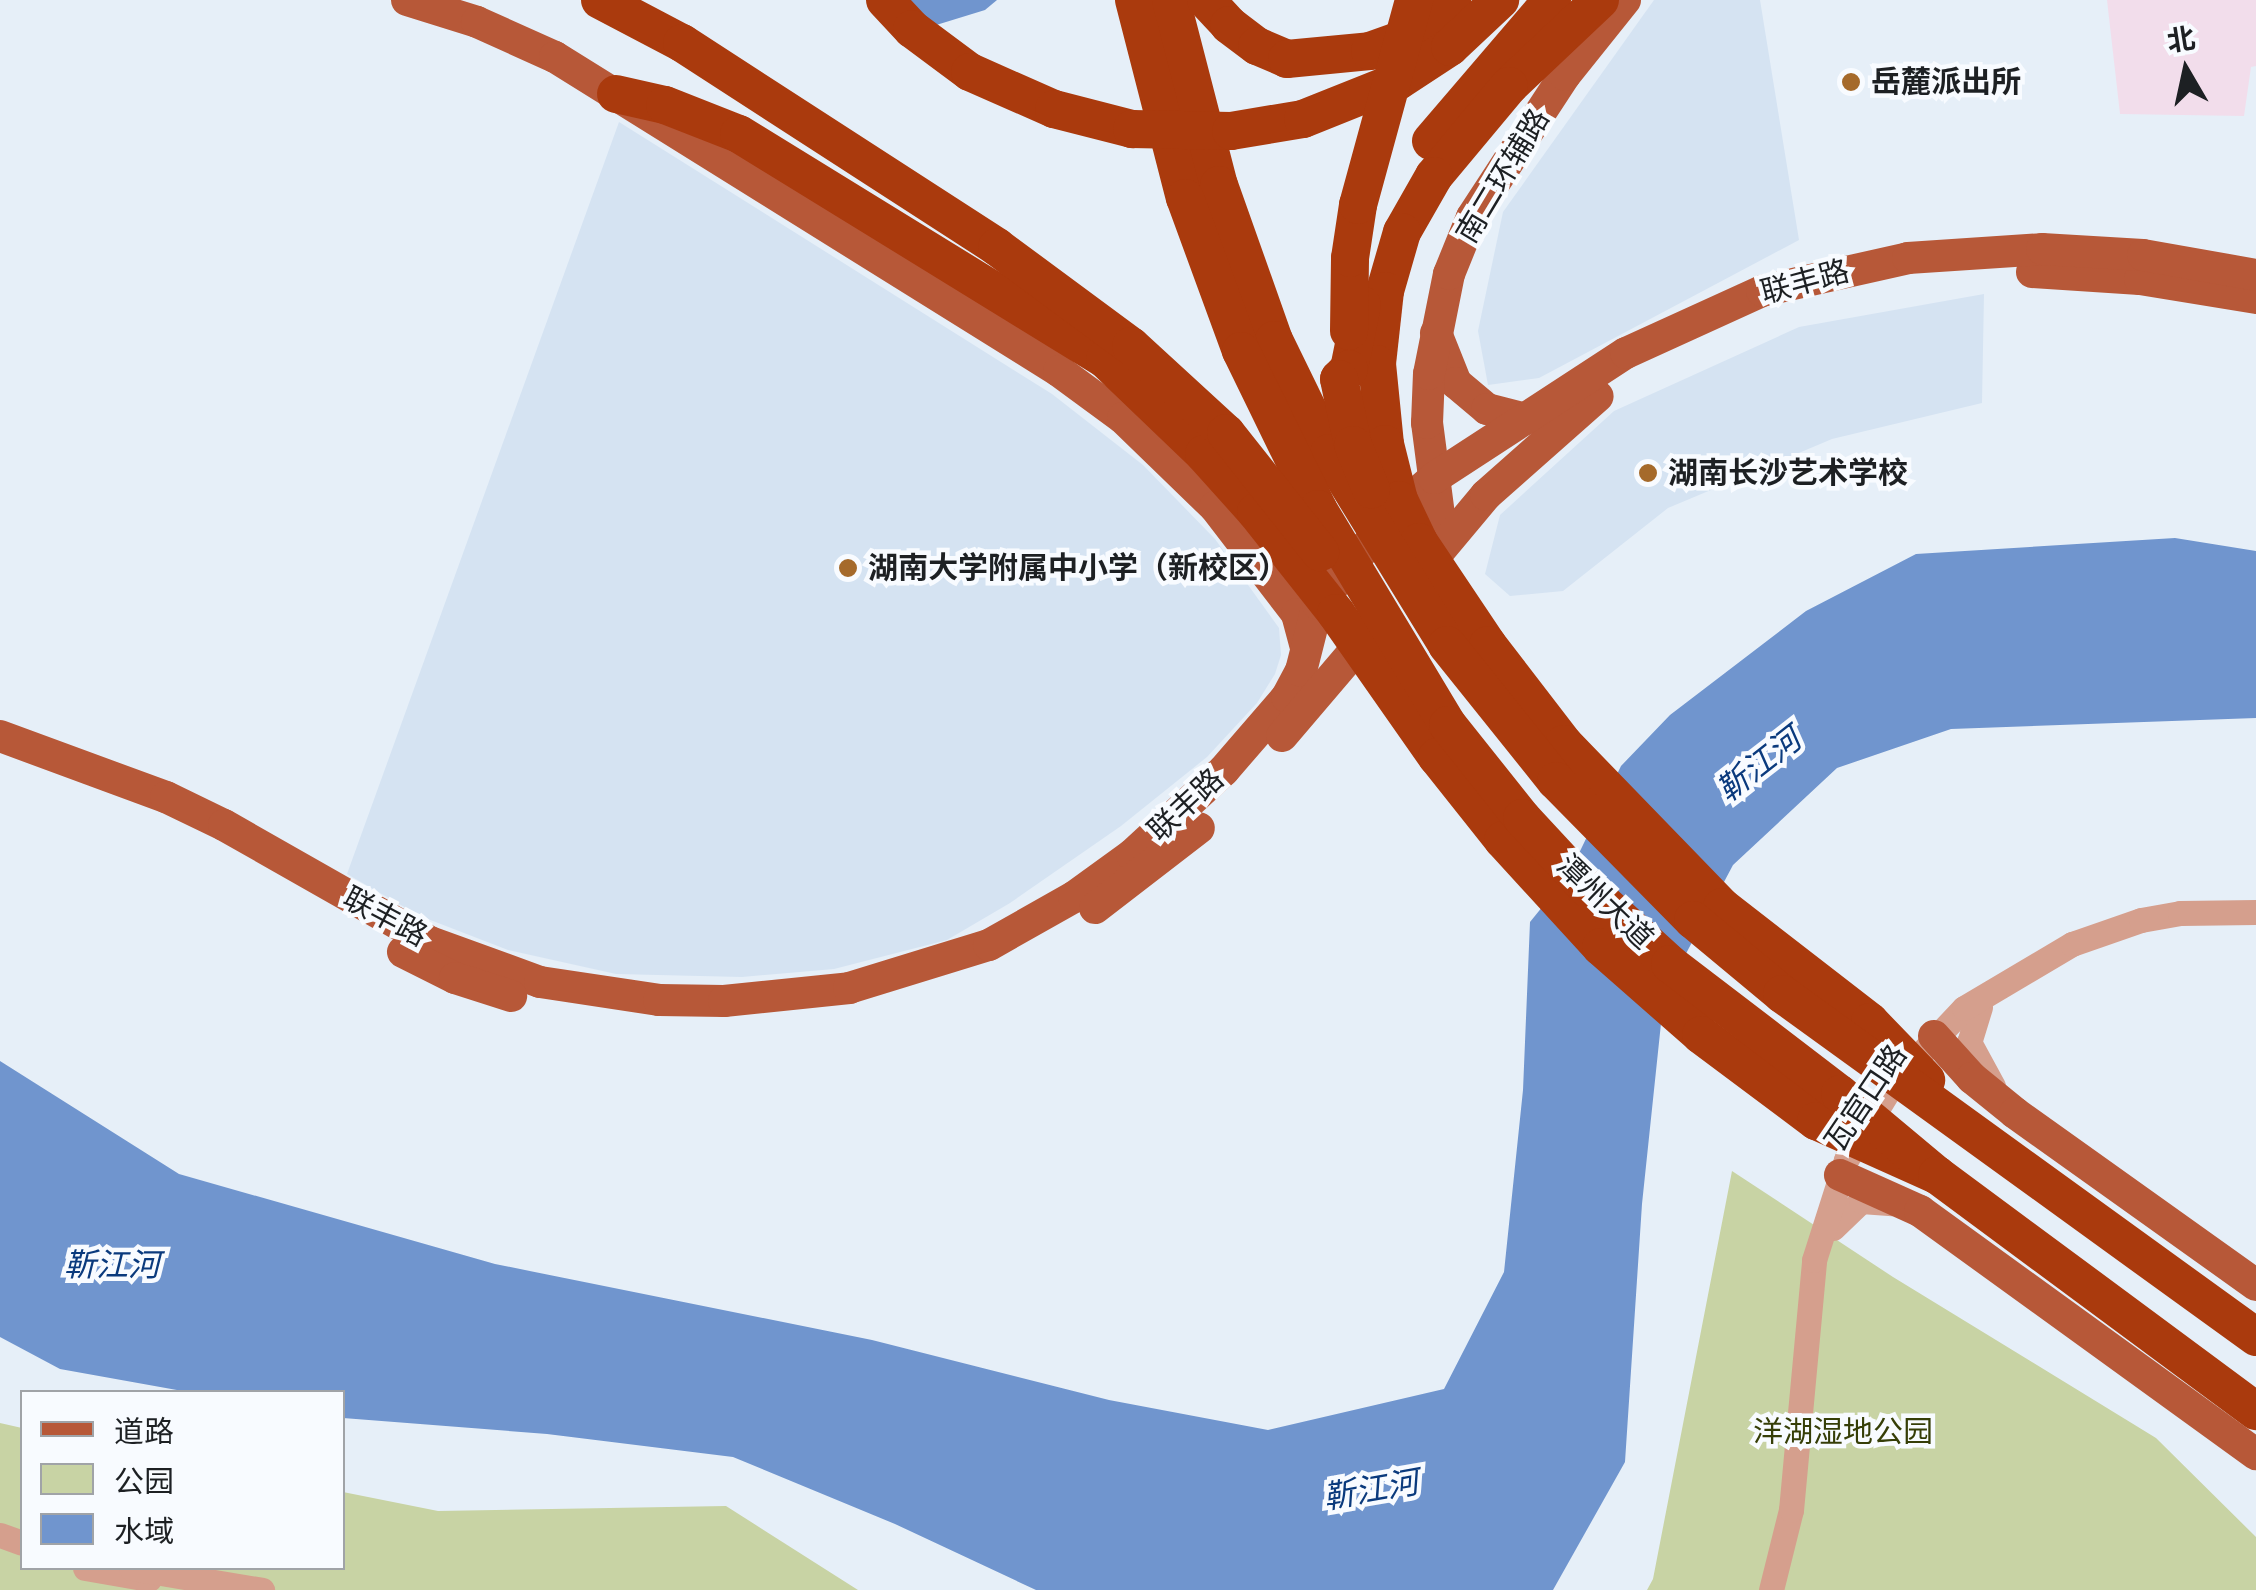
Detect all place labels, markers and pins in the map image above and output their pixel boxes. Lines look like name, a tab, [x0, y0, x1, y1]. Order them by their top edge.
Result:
place label: 岳麓派出所	[1871, 64, 2021, 100]
marker: 岳麓派出所	[1840, 71, 1862, 93]
place label: 湖南长沙艺术学校	[1668, 455, 1908, 491]
marker: 湖南长沙艺术学校	[1637, 462, 1659, 484]
place label: 湖南大学附属中小学（新校区）	[868, 550, 1288, 586]
marker: 湖南大学附属中小学（新校区）	[837, 557, 859, 579]

